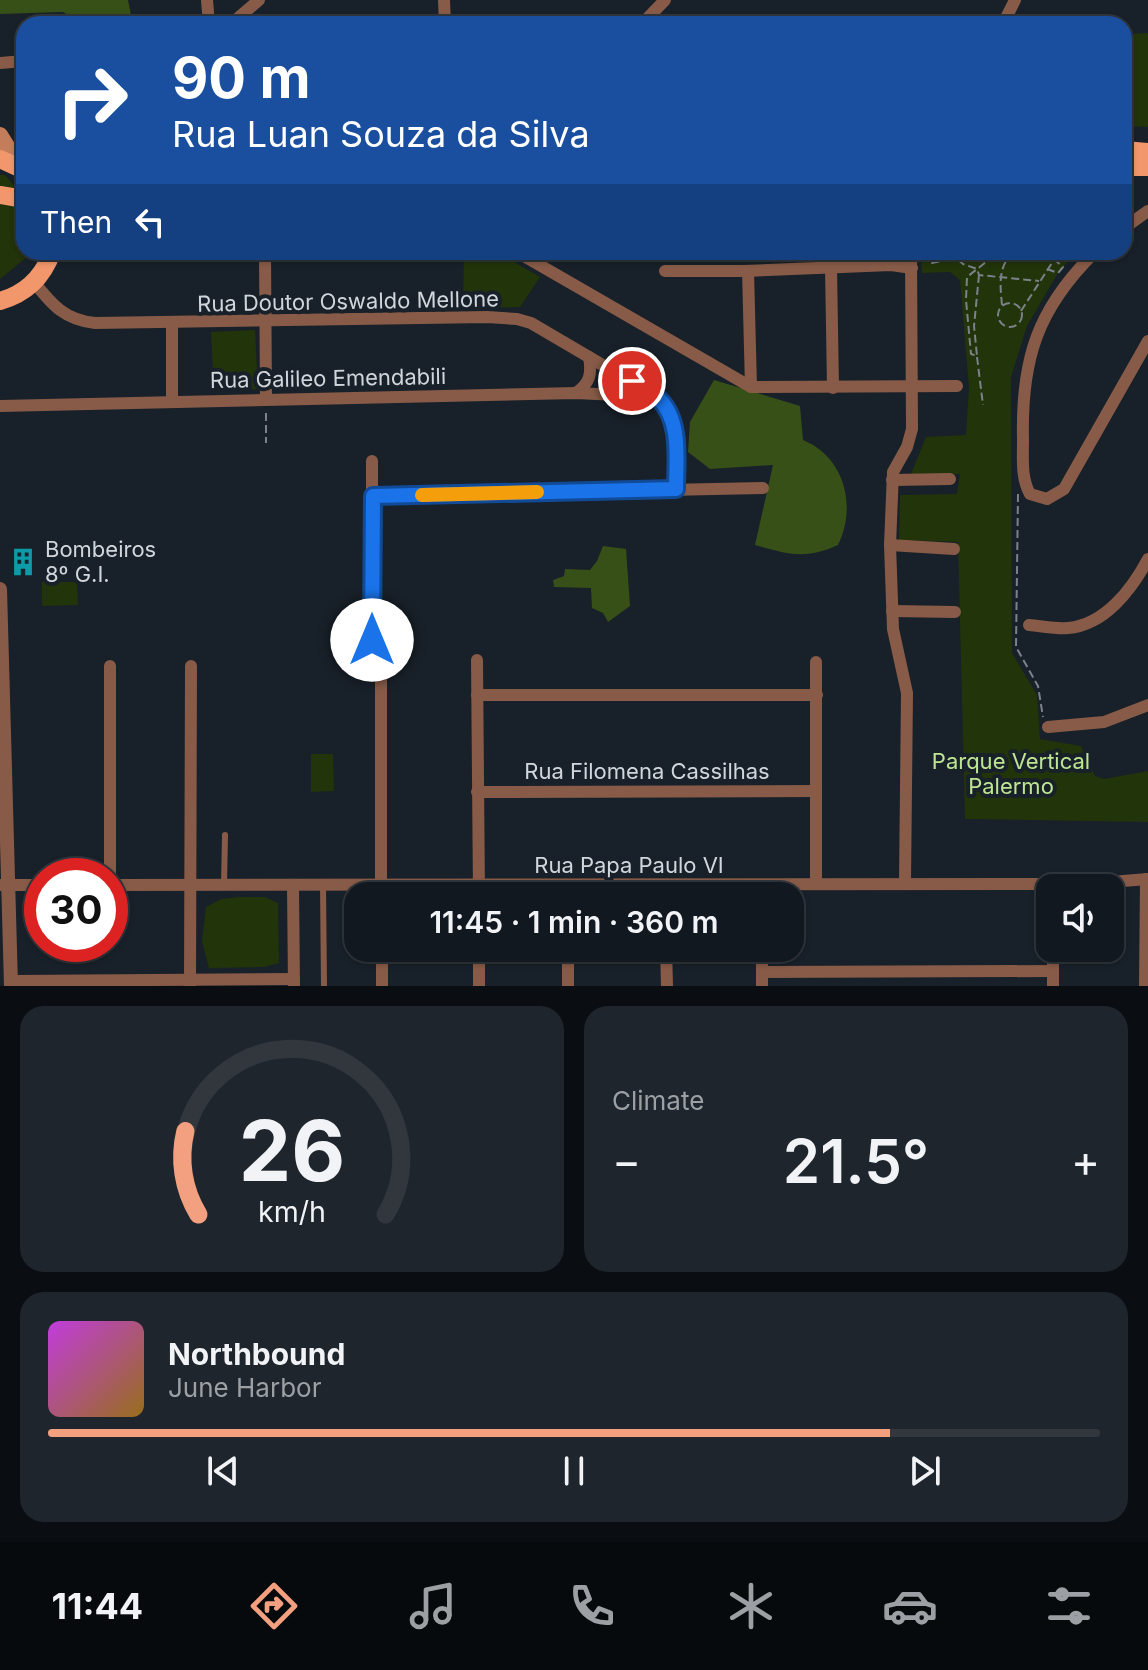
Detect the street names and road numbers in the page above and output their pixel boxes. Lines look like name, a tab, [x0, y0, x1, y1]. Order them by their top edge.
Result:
street label: Rua Doutor Oswaldo Mellone	[197, 285, 499, 317]
street label: Rua Galileo Emendabili	[210, 363, 446, 393]
street label: Rua Filomena Cassilhas	[524, 758, 770, 784]
street label: Rua Papa Paulo VI	[534, 852, 724, 878]

